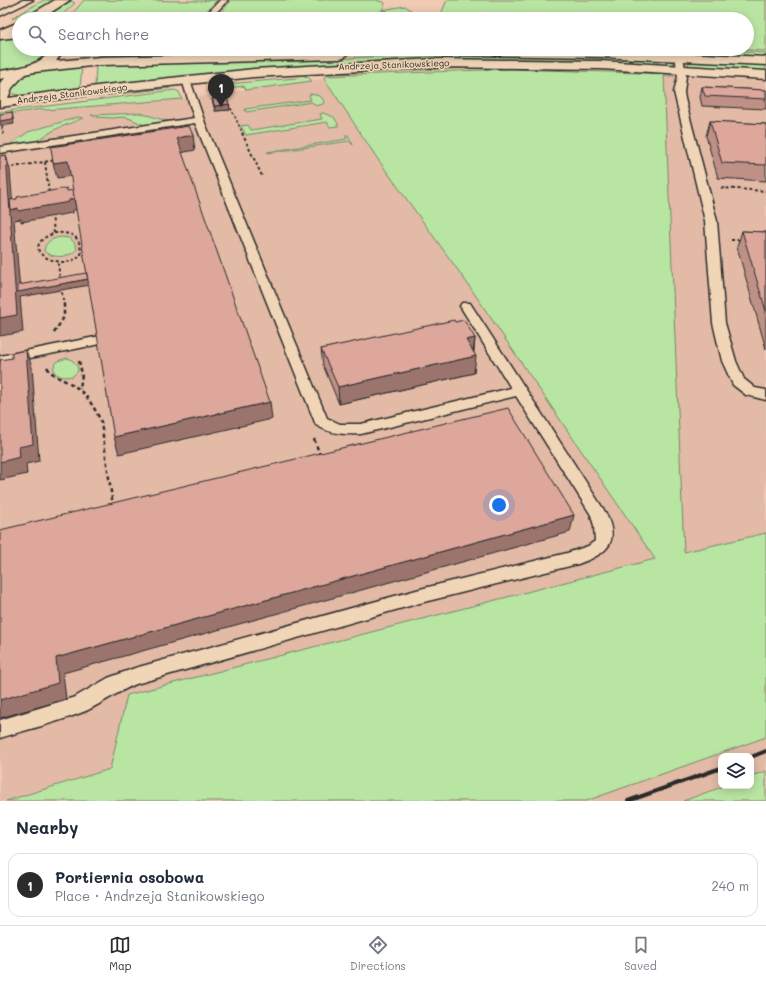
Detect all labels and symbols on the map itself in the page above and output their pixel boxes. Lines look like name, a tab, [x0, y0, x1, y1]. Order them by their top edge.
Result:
street label: Andrzeja Stanikowskiego	[338, 57, 450, 72]
pin: 1	[208, 74, 234, 107]
street label: Andrzeja Stanikowskiego	[16, 81, 128, 106]
your location	[489, 495, 509, 515]

